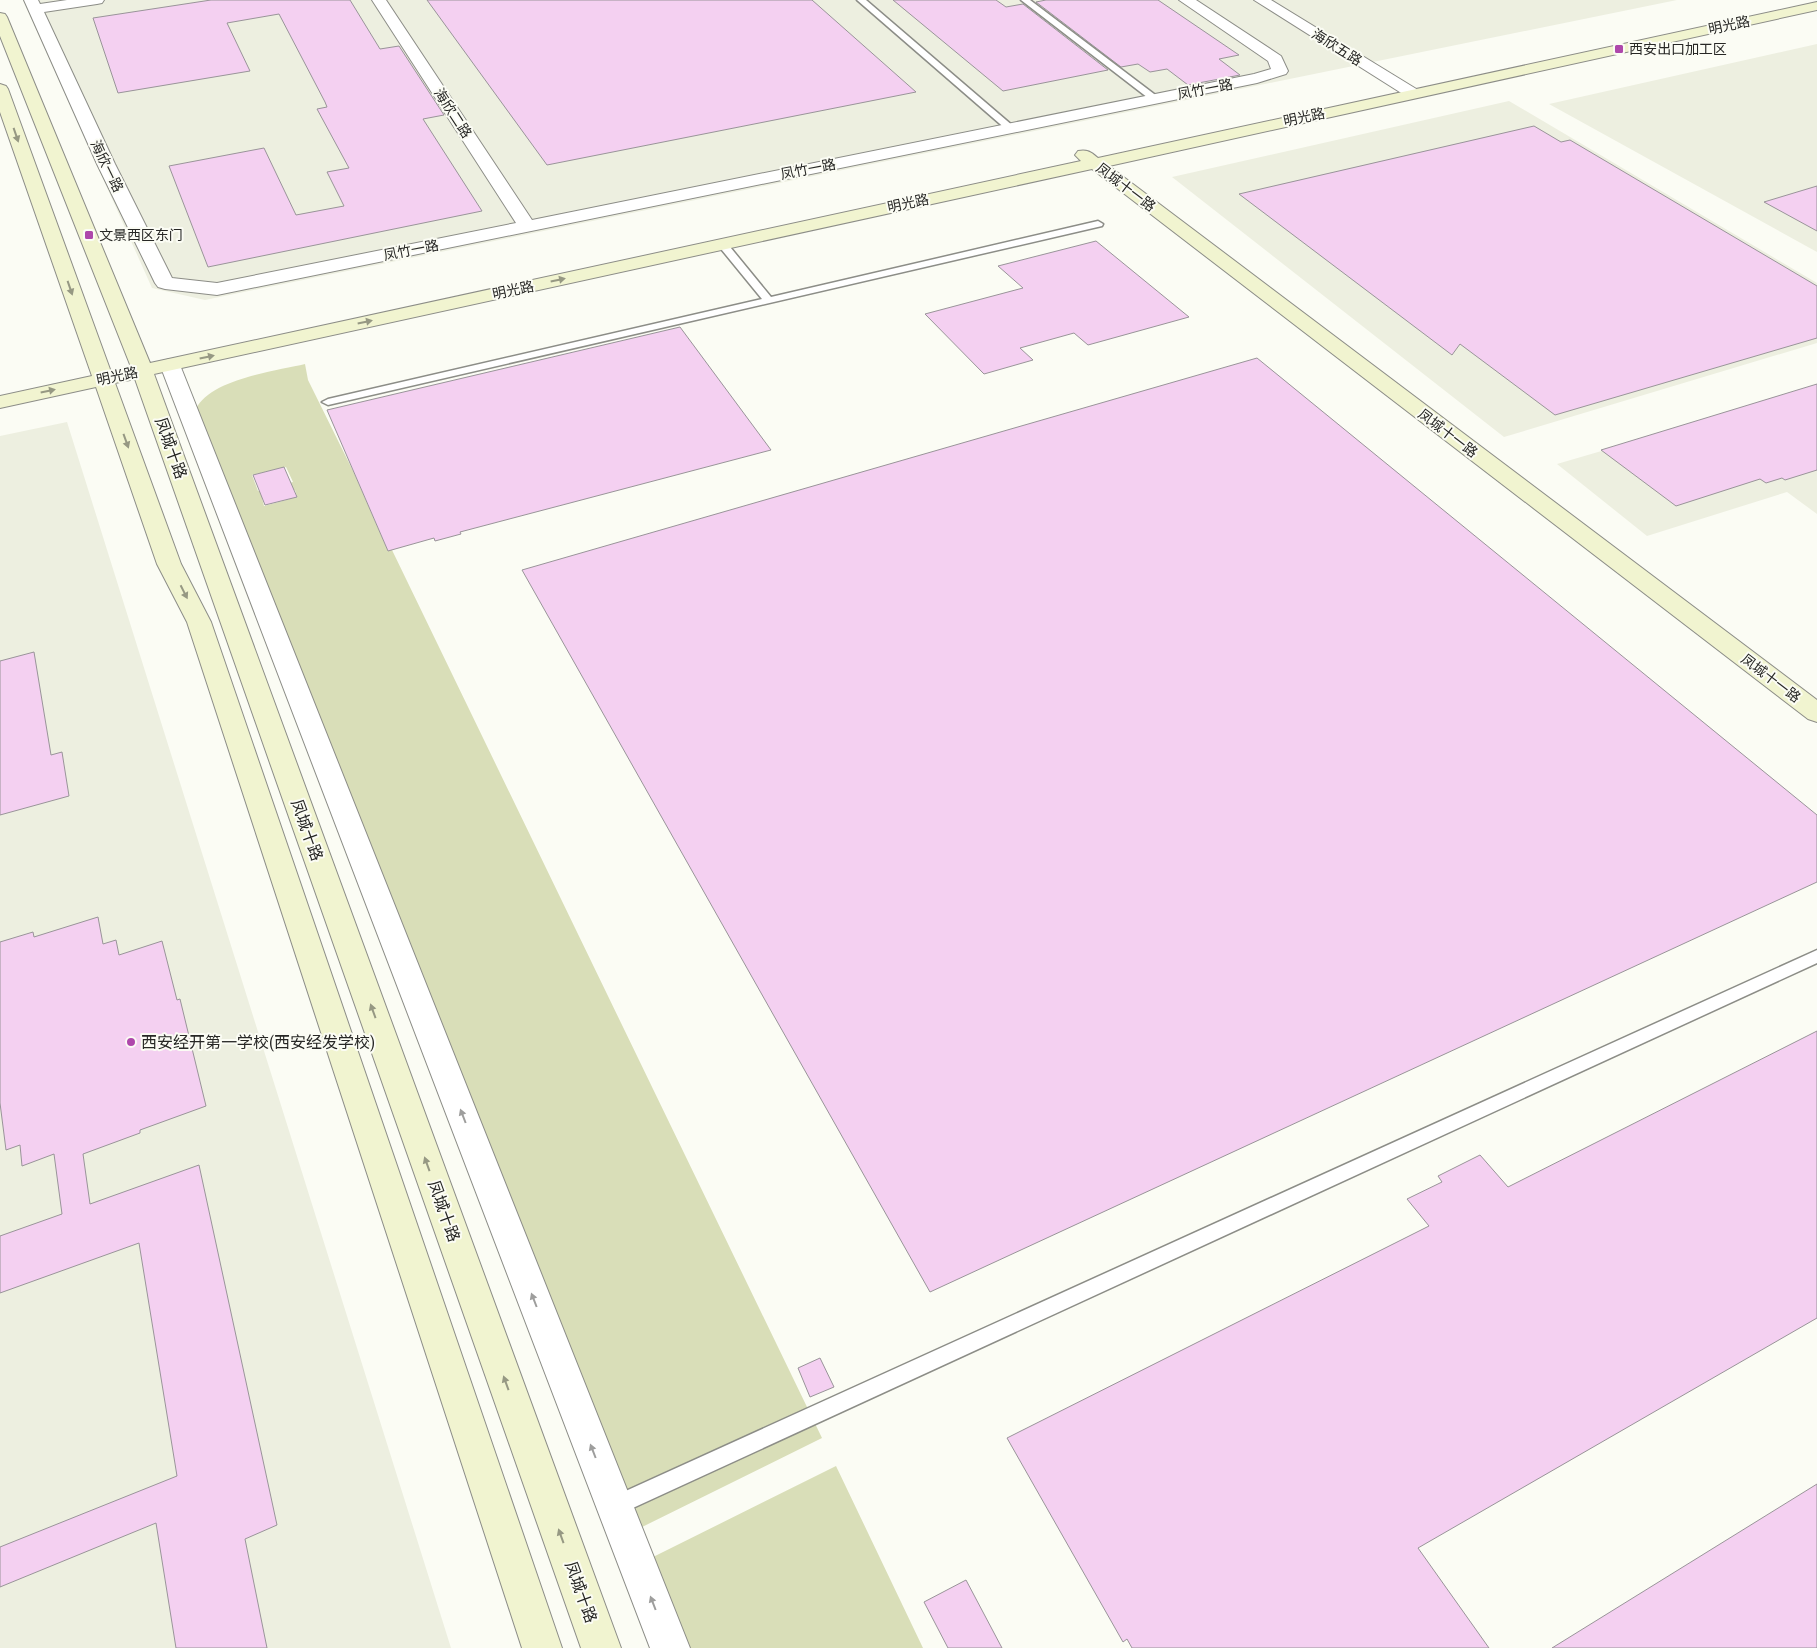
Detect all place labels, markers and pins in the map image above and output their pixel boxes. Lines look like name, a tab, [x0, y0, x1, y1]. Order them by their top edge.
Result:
place label: 西安出口加工区	[1629, 41, 1727, 57]
marker: 西安出口加工区	[1613, 43, 1625, 55]
place label: 文景西区东门	[99, 227, 183, 243]
marker: 文景西区东门	[83, 229, 95, 241]
place label: 西安经开第一学校(西安经发学校)	[141, 1033, 375, 1052]
marker: 西安经开第一学校(西安经发学校)	[125, 1036, 137, 1048]

